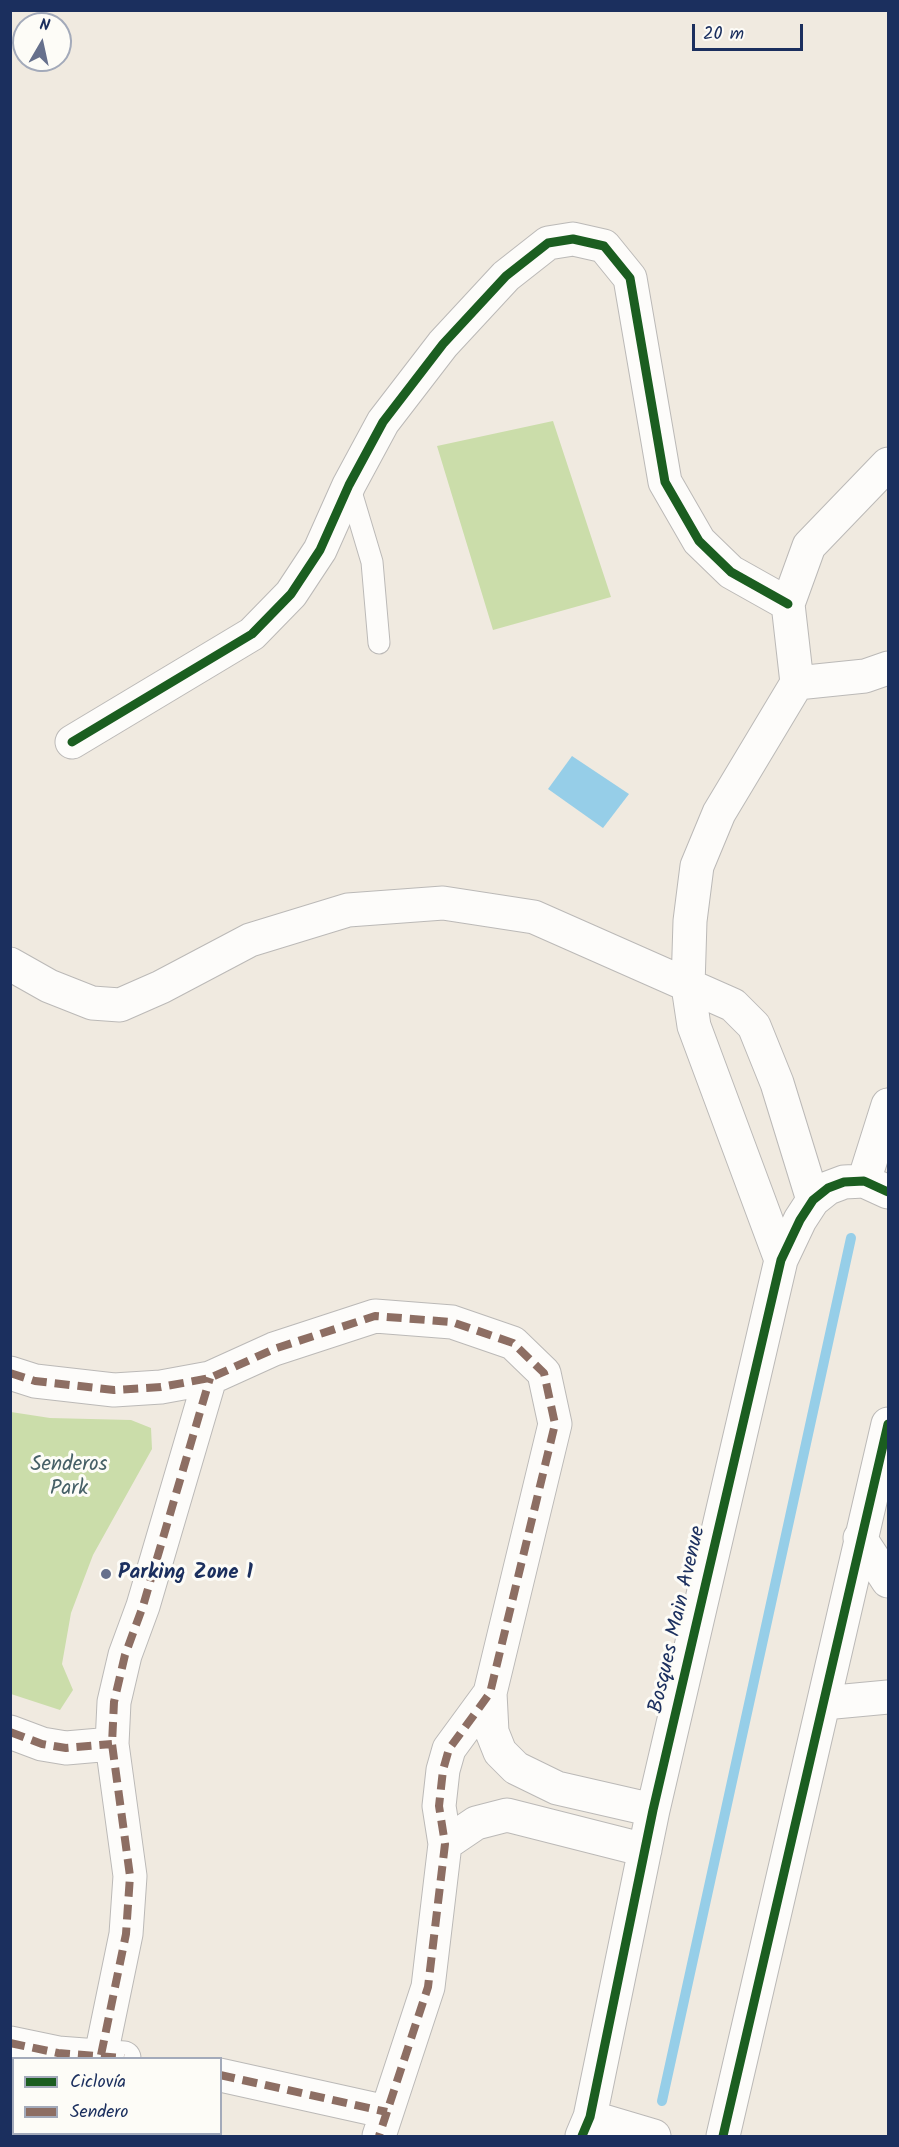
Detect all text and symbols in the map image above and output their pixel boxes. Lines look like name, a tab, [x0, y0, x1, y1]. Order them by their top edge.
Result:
north arrow	[12, 12, 72, 72]
scale bar	[695, 12, 806, 50]
text: N	[38, 13, 52, 39]
text: 20 m	[703, 20, 744, 49]
park label: Senderos Park	[30, 1453, 108, 1503]
street label: Bosques Main Avenue	[645, 1524, 713, 1716]
place label: Parking Zone 1	[118, 1561, 253, 1587]
marker: Parking Zone 1	[99, 1567, 113, 1581]
legend	[12, 2057, 222, 2135]
text: Ciclovía	[70, 2068, 126, 2097]
text: Sendero	[70, 2098, 128, 2127]

